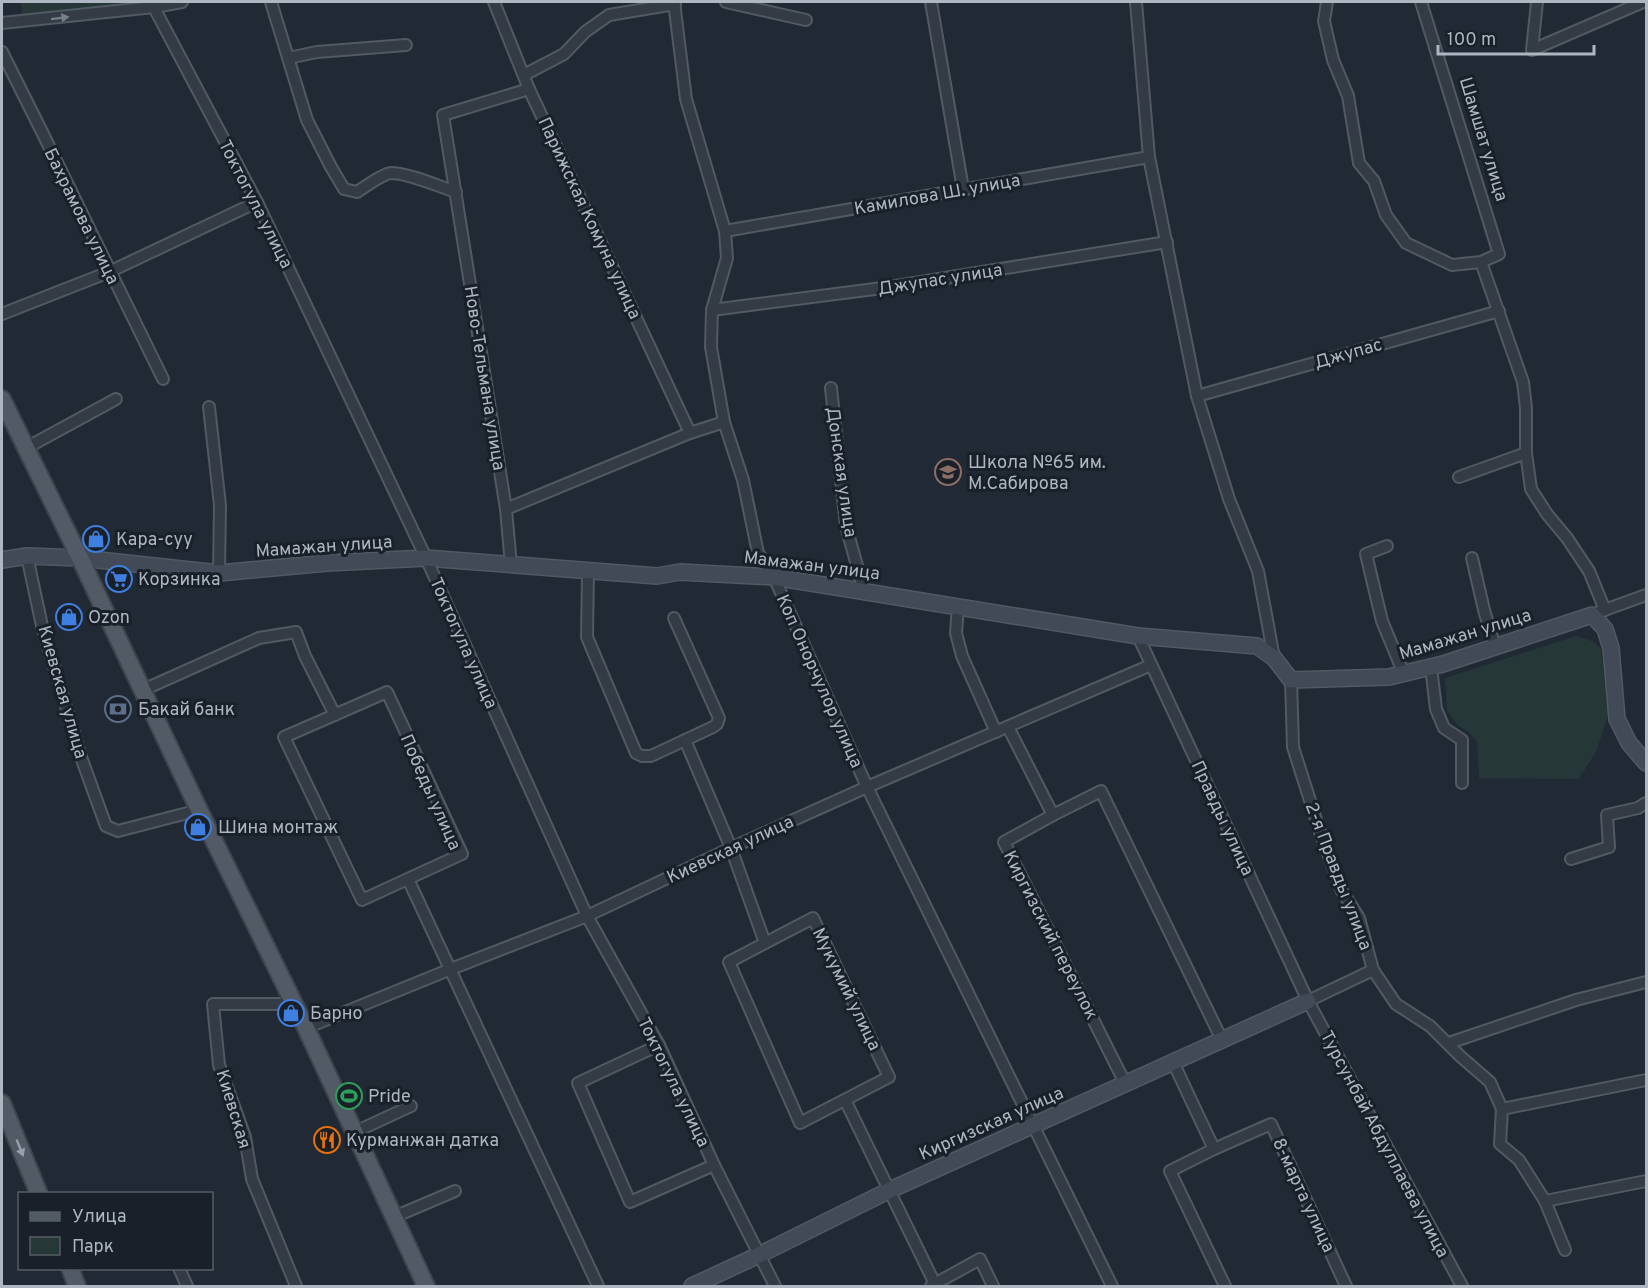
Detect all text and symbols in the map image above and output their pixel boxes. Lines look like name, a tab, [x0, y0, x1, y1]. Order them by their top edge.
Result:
one-way arrow	[50, 13, 69, 23]
scale bar	[1438, 18, 1594, 56]
text: 100 m	[1447, 29, 1496, 52]
street label: Шамшат улица	[1453, 75, 1512, 204]
street label: Парижская Комуна улица	[532, 114, 646, 323]
street label: Токтогула улица	[212, 136, 297, 273]
street label: Бахрамова улица	[38, 145, 124, 289]
street label: Камилова Ш. улица	[852, 170, 1022, 221]
street label: Джупас улица	[876, 259, 1004, 302]
street label: Ново-Тельмана улица	[458, 284, 509, 472]
street label: Джупас	[1312, 334, 1385, 375]
street label: Донская улица	[820, 406, 861, 539]
place label: Школа №65 им. М.Сабирова	[968, 452, 1106, 496]
school or university icon: Школа №65 им. М.Сабирова	[933, 457, 963, 487]
shop icon: Кара-суу	[81, 524, 111, 554]
place label: Кара-суу	[116, 529, 193, 552]
street label: Мамажан улица	[255, 531, 393, 564]
street label: Мамажан улица	[742, 547, 881, 586]
supermarket icon: Корзинка	[104, 564, 134, 594]
place label: Корзинка	[138, 569, 221, 592]
street label: Токтогула улица	[423, 574, 502, 713]
street label: Коп Онорчулор улица	[770, 591, 867, 772]
shop icon: Ozon	[54, 602, 84, 632]
street label: Мамажан улица	[1397, 604, 1534, 666]
place label: Ozon	[88, 607, 130, 630]
street label: Киевская улица	[32, 623, 92, 762]
bank icon: Бакай банк	[103, 694, 133, 724]
place label: Бакай банк	[138, 699, 235, 722]
street label: Победы улица	[394, 731, 465, 854]
street label: Правды улица	[1185, 757, 1258, 880]
street label: 2-я Правды улица	[1299, 799, 1376, 954]
street label: Киевская улица	[663, 811, 798, 890]
shop icon: Шина монтаж	[183, 812, 213, 842]
place label: Шина монтаж	[218, 817, 338, 840]
street label: Киргизский переулок	[997, 847, 1102, 1024]
street label: Мукумий улица	[806, 925, 885, 1055]
shop icon: Барно	[276, 998, 306, 1028]
place label: Барно	[310, 1003, 363, 1026]
street label: Токтогула улица	[631, 1014, 714, 1151]
street label: Турсунбай Абдуллаева улица	[1314, 1027, 1453, 1262]
street label: Киевская	[210, 1067, 255, 1152]
sports icon: Pride	[334, 1081, 364, 1111]
street label: Киргизская улица	[916, 1082, 1067, 1167]
place label: Pride	[368, 1086, 411, 1109]
restaurant icon: Курманжан датка	[312, 1125, 342, 1155]
place label: Курманжан датка	[346, 1130, 499, 1153]
street label: 8-марта улица	[1266, 1135, 1339, 1257]
one-way arrow	[15, 1140, 25, 1158]
legend	[18, 1192, 213, 1270]
text: Улица	[72, 1206, 126, 1229]
text: Парк	[72, 1236, 114, 1259]

